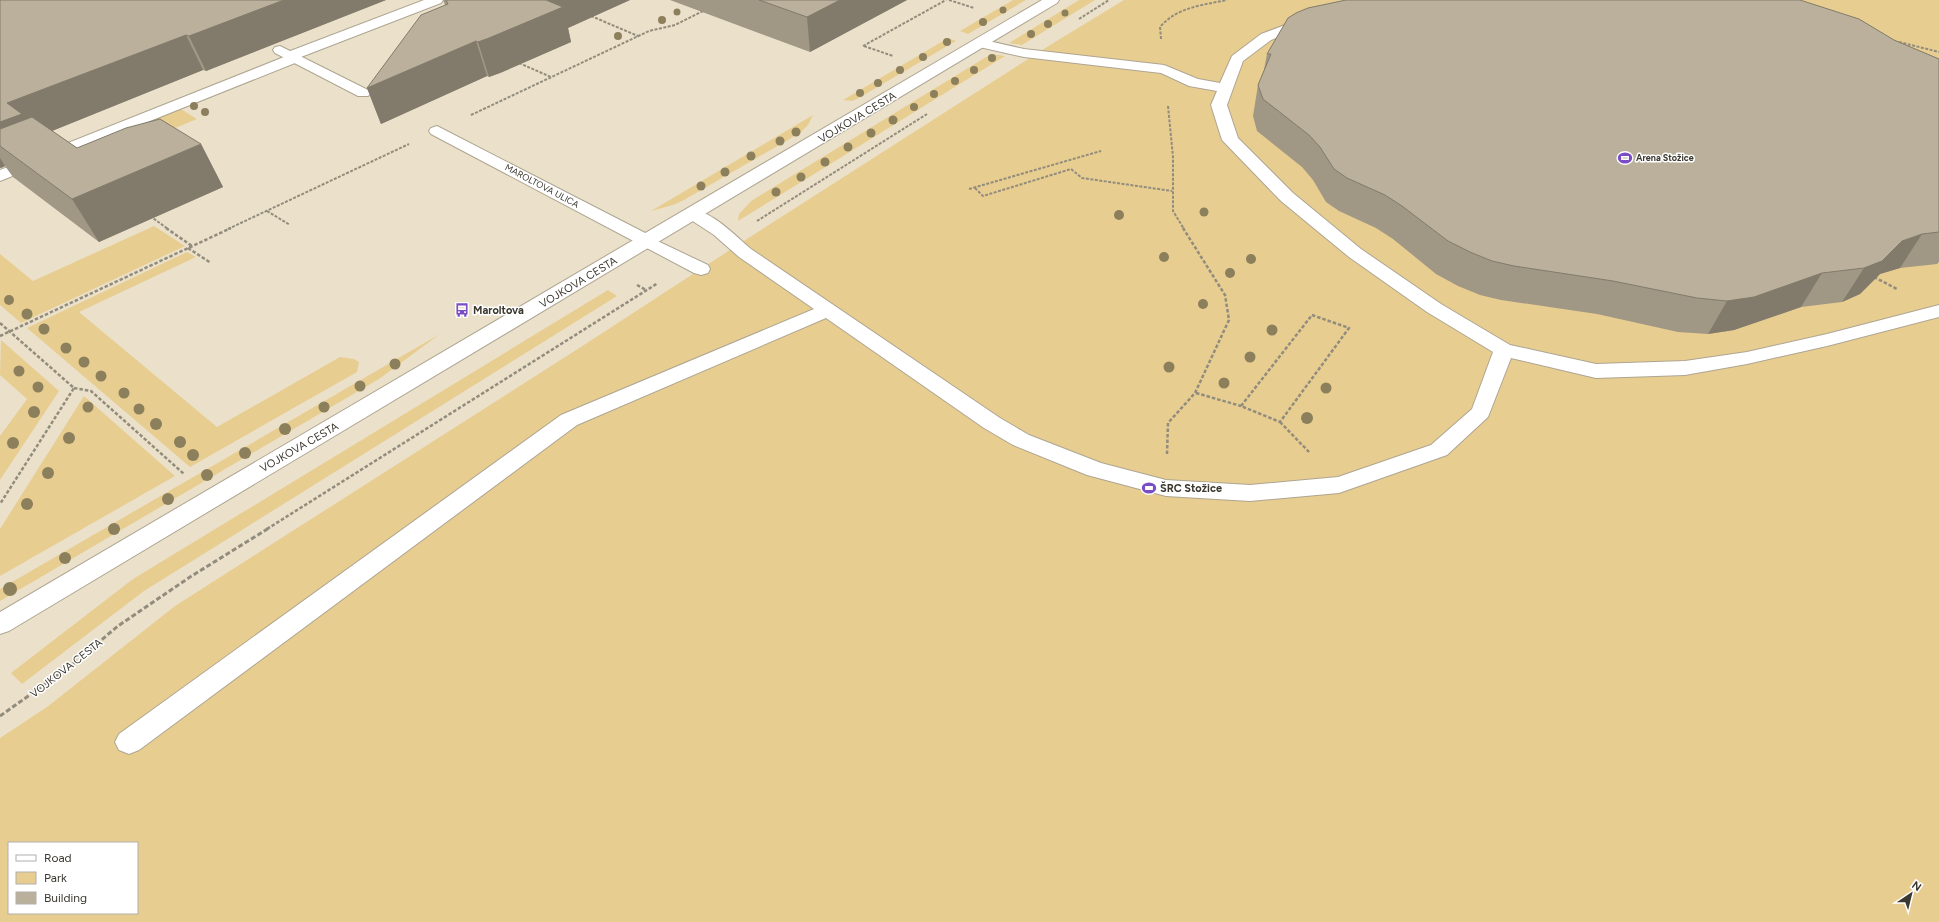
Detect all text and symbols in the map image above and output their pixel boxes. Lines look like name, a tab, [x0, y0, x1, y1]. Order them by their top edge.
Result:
street label: VOJKOVA CESTA	[816, 89, 899, 146]
sports icon: Arena Stožice	[1617, 150, 1633, 166]
place label: Arena Stožice	[1636, 152, 1694, 163]
street label: MAROLTOVA ULICA	[503, 161, 581, 210]
street label: VOJKOVA CESTA	[537, 254, 620, 311]
bus stop icon: Maroltova	[454, 302, 470, 318]
place label: Maroltova	[473, 304, 524, 317]
street label: VOJKOVA CESTA	[258, 419, 341, 475]
sports icon: ŠRC Stožice	[1141, 480, 1157, 496]
place label: ŠRC Stožice	[1160, 481, 1222, 495]
street label: VOJKOVA CESTA	[28, 636, 105, 701]
legend	[8, 842, 138, 914]
text: Road	[44, 851, 72, 865]
text: Park	[44, 871, 67, 885]
north arrow	[1891, 874, 1931, 914]
text: N	[1909, 878, 1924, 894]
text: Building	[44, 891, 87, 905]

